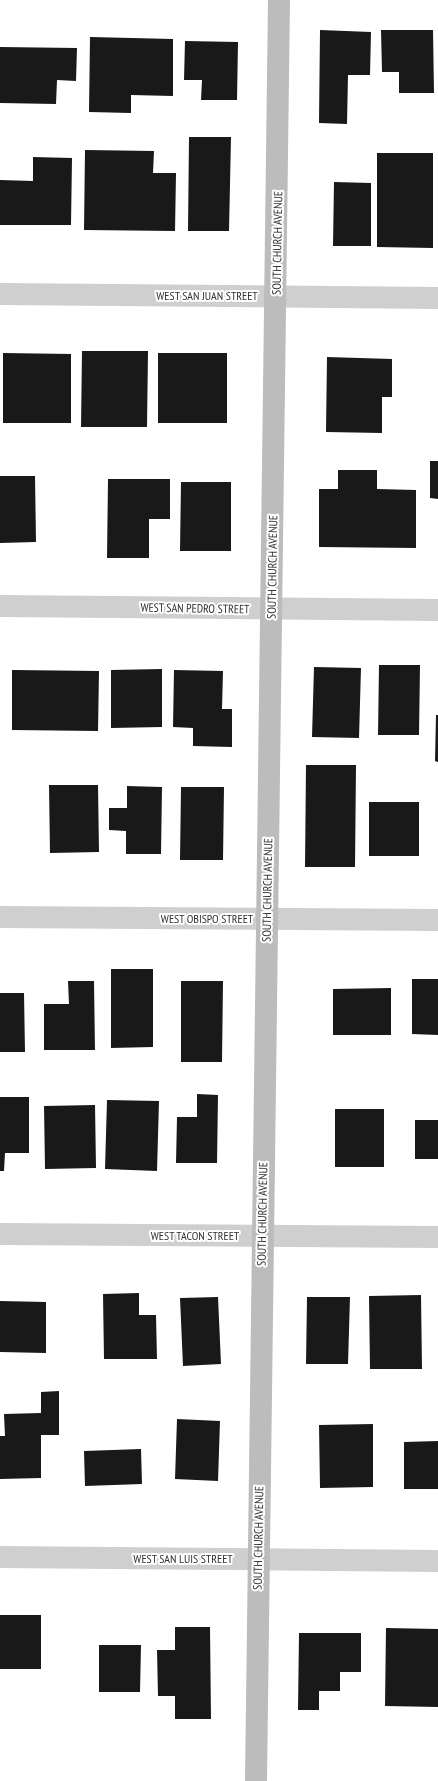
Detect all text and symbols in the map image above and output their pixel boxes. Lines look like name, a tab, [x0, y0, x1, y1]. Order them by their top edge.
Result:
street label: SOUTH CHURCH AVENUE	[269, 191, 285, 295]
street label: WEST SAN JUAN STREET	[156, 288, 258, 303]
street label: SOUTH CHURCH AVENUE	[264, 515, 280, 619]
street label: WEST SAN PEDRO STREET	[140, 600, 250, 616]
street label: SOUTH CHURCH AVENUE	[259, 838, 275, 942]
street label: WEST OBISPO STREET	[161, 911, 254, 926]
street label: SOUTH CHURCH AVENUE	[254, 1162, 270, 1266]
street label: WEST TACON STREET	[151, 1228, 240, 1243]
street label: SOUTH CHURCH AVENUE	[250, 1486, 266, 1590]
street label: WEST SAN LUIS STREET	[133, 1551, 233, 1566]

